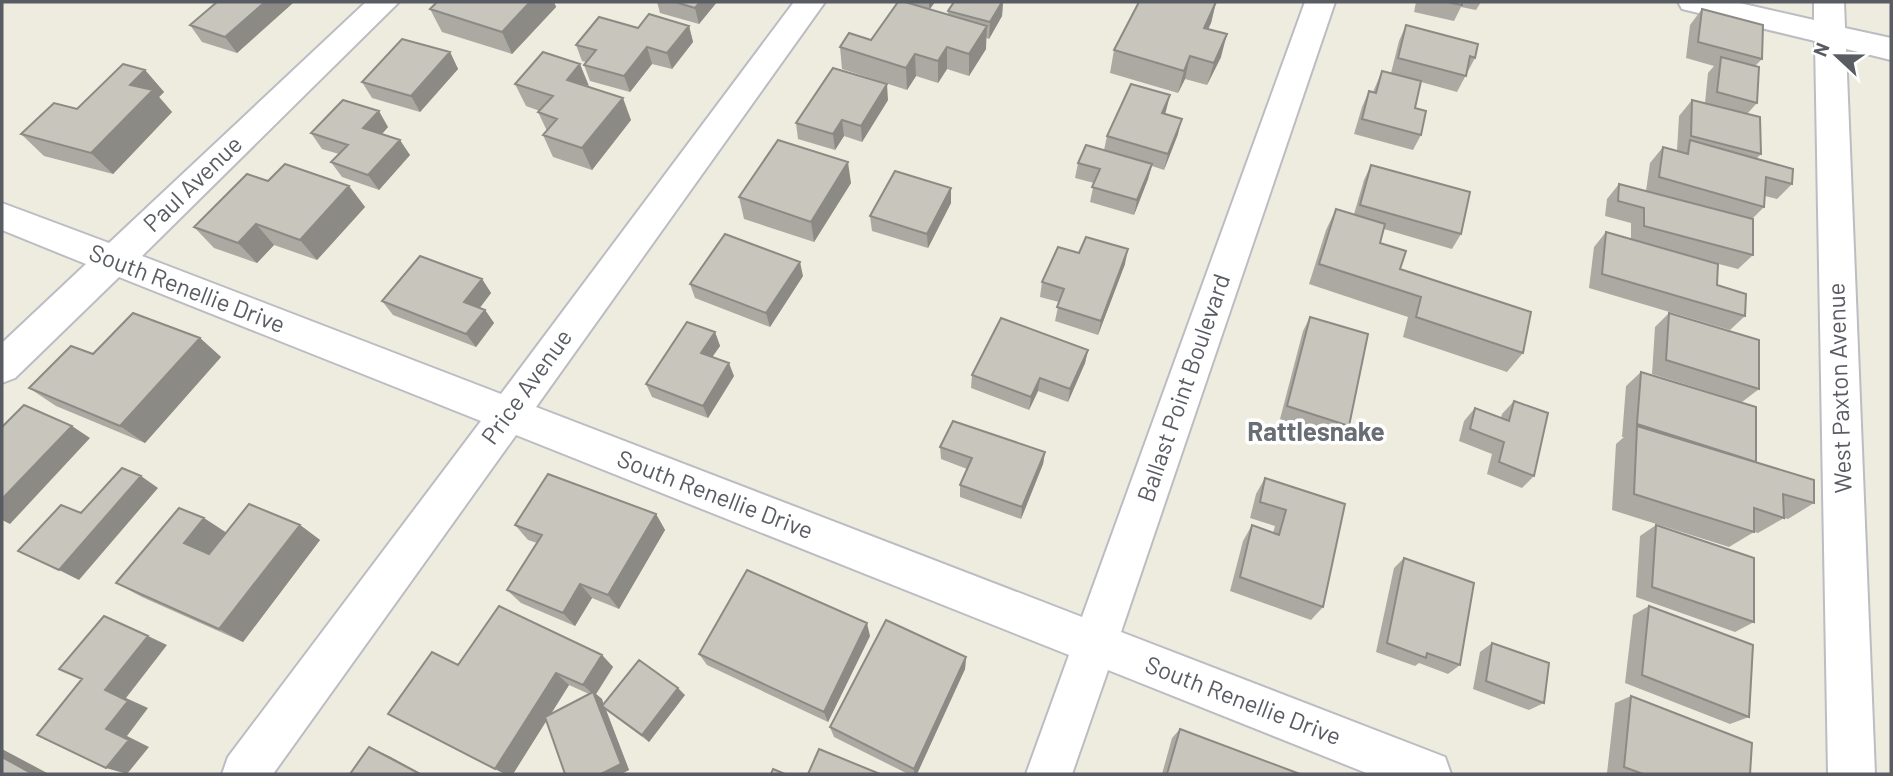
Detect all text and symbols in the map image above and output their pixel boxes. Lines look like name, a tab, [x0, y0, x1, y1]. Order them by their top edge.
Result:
north arrow	[1802, 21, 1872, 91]
text: N	[1808, 39, 1834, 60]
street label: Paul Avenue	[137, 129, 247, 237]
street label: South Renellie Drive	[85, 237, 290, 338]
street label: Ballast Point Boulevard	[1130, 270, 1235, 505]
street label: West Paxton Avenue	[1820, 282, 1857, 494]
street label: Price Avenue	[474, 323, 577, 449]
district label: Rattlesnake	[1247, 415, 1385, 446]
street label: South Renellie Drive	[613, 443, 818, 544]
street label: South Renellie Drive	[1141, 649, 1346, 750]

